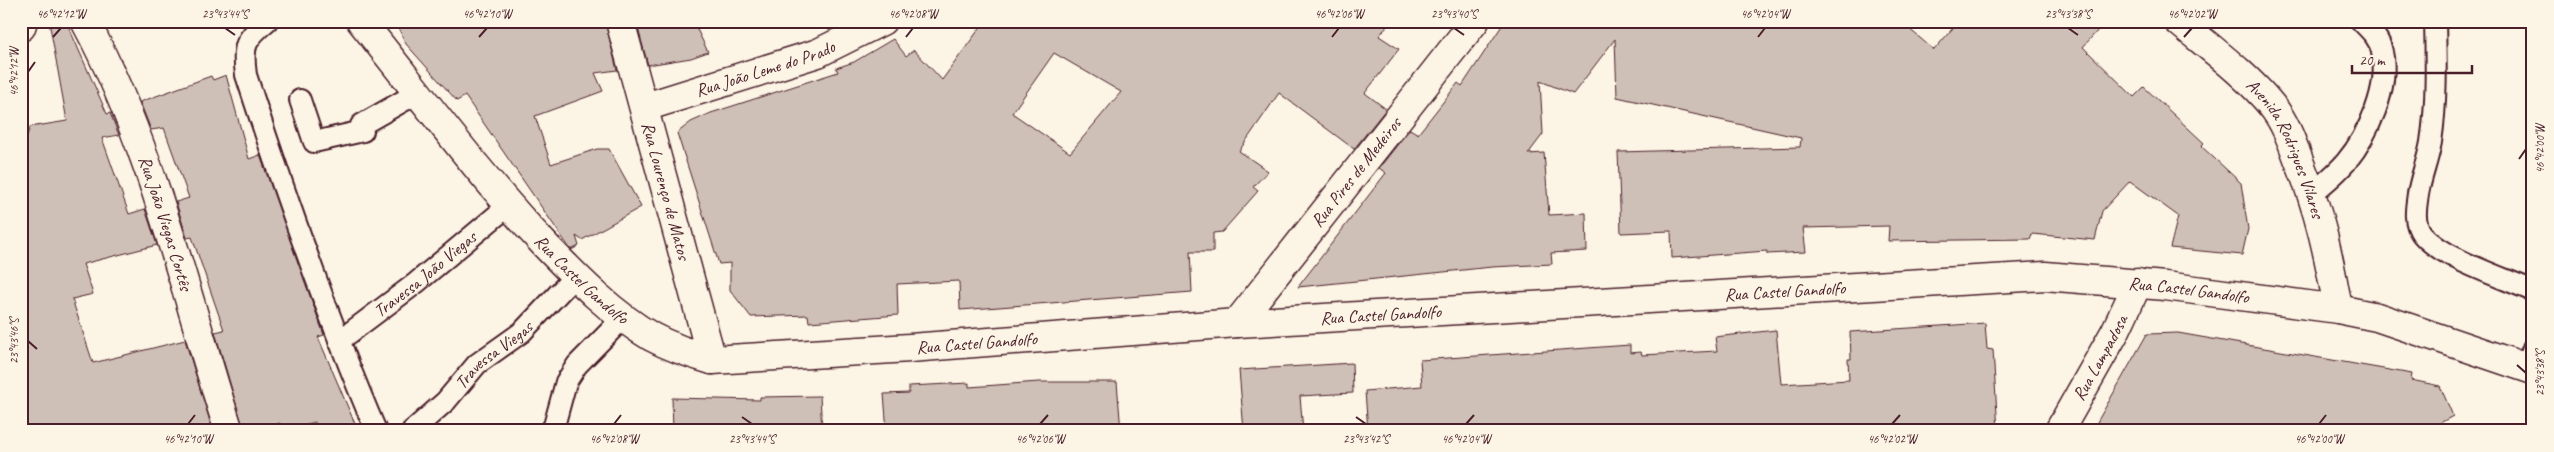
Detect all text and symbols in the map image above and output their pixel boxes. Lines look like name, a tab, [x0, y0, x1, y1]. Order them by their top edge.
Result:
text: 46°42'12"W	[37, 6, 88, 22]
text: 23°43'44"S	[202, 6, 250, 22]
text: 46°42'10"W	[463, 6, 514, 22]
text: 46°42'08"W	[889, 6, 940, 22]
text: 46°42'06"W	[1315, 6, 1366, 22]
text: 23°43'40"S	[1431, 6, 1479, 22]
text: 46°42'04"W	[1741, 6, 1792, 22]
text: 23°43'38"S	[2045, 6, 2093, 22]
text: 46°42'02"W	[2168, 6, 2219, 22]
street label: Rua João Leme do Prado	[693, 35, 840, 102]
scale bar	[2352, 42, 2472, 74]
text: 46°42'12"W	[6, 45, 22, 96]
text: 20 m	[2359, 51, 2386, 70]
street label: Avenida Rodrigues Vilares	[2242, 74, 2329, 222]
street label: Rua Pires de Medeiros	[1306, 111, 1407, 231]
street label: Rua Lourenço de Matos	[637, 120, 696, 264]
text: 46°42'00"W	[2532, 122, 2548, 173]
street label: Rua João Viegas Cortês	[134, 153, 198, 295]
street label: Travessa João Viegas	[369, 225, 482, 322]
street label: Rua Castel Gandolfo	[530, 230, 634, 330]
street label: Rua Castel Gandolfo	[2128, 272, 2252, 308]
street label: Rua Castel Gandolfo	[1724, 277, 1848, 306]
street label: Rua Castel Gandolfo	[1319, 300, 1443, 329]
street label: Rua Lampadosa	[2068, 310, 2133, 404]
street label: Travessa Viegas	[450, 315, 539, 393]
text: 23°43'46"S	[6, 316, 22, 364]
street label: Rua Castel Gandolfo	[915, 327, 1039, 358]
text: 23°43'38"S	[2532, 348, 2548, 396]
text: 46°42'10"W	[164, 431, 215, 447]
text: 46°42'08"W	[590, 431, 641, 447]
text: 23°43'44"S	[729, 431, 777, 447]
text: 46°42'06"W	[1016, 431, 1067, 447]
text: 23°43'42"S	[1343, 431, 1391, 447]
text: 46°42'04"W	[1442, 431, 1493, 447]
text: 46°42'02"W	[1868, 431, 1919, 447]
text: 46°42'00"W	[2295, 431, 2346, 447]

